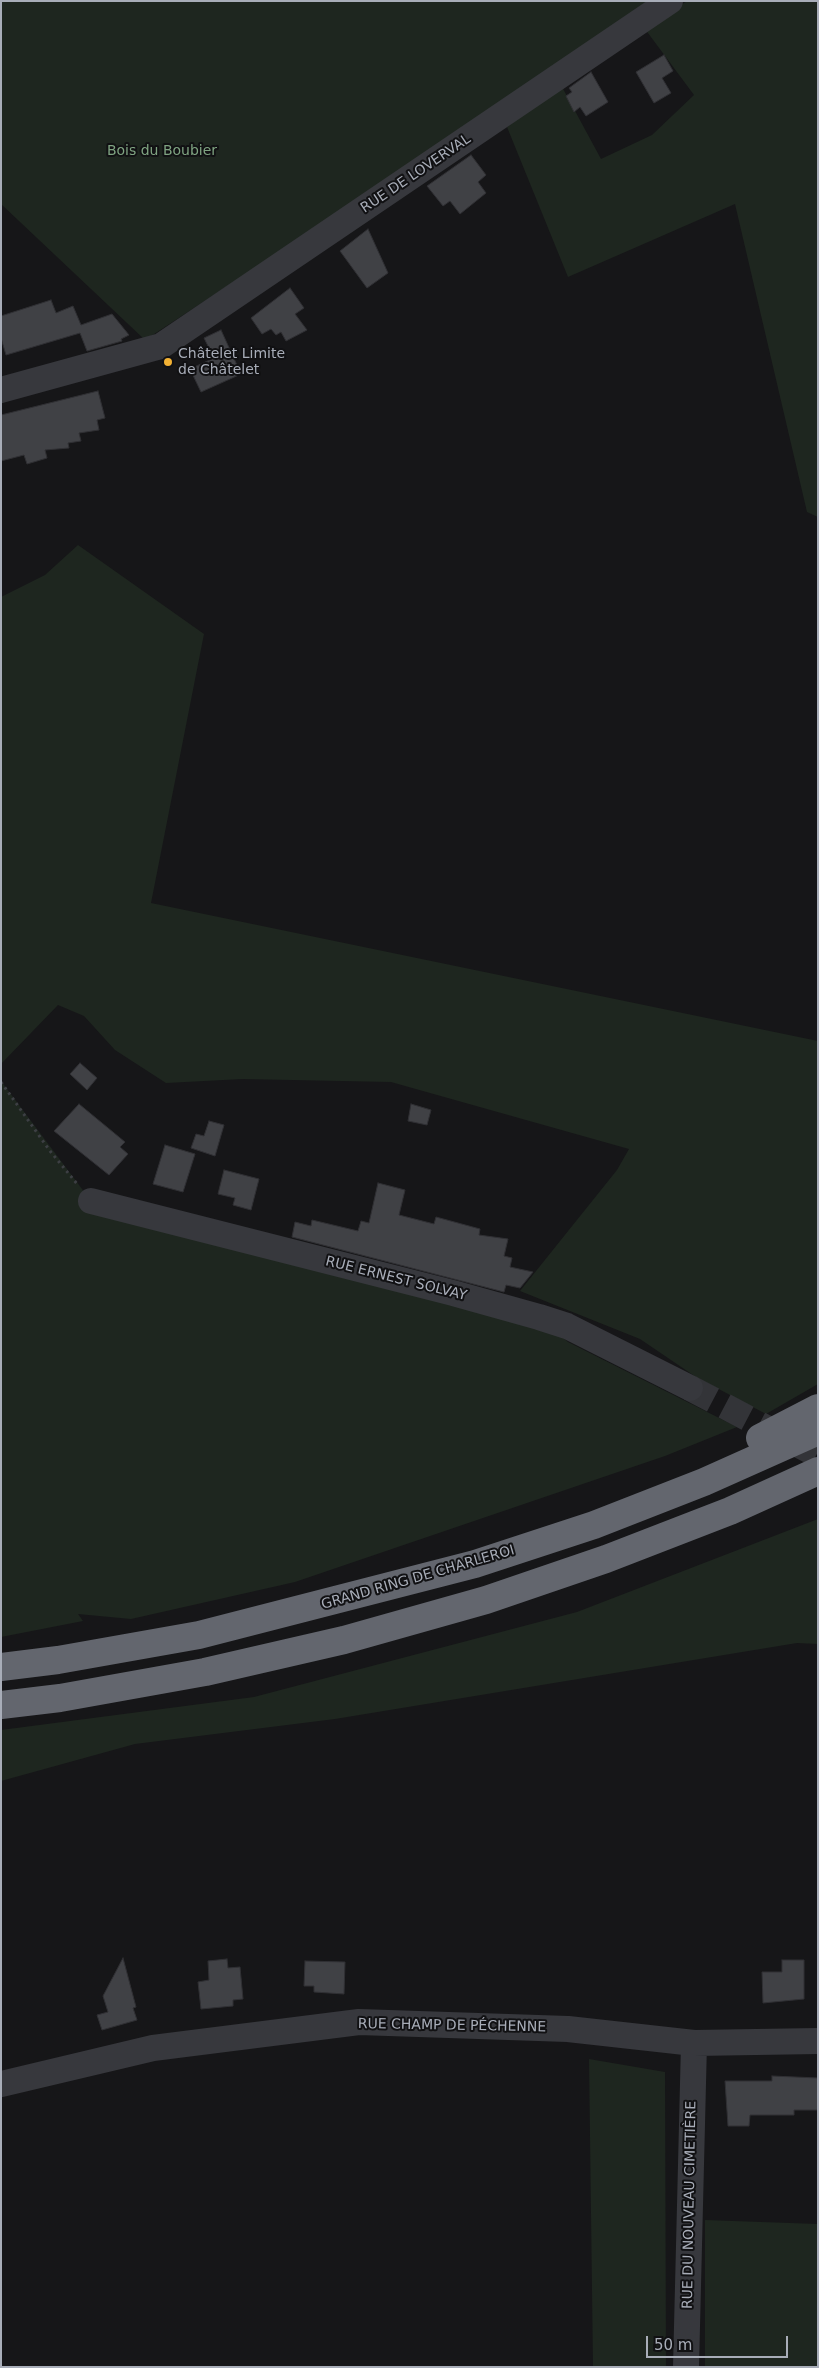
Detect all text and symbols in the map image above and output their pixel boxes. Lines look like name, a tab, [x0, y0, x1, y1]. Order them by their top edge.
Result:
street label: RUE DE LOVERVAL	[358, 131, 474, 217]
park label: Bois du Boubier	[107, 143, 217, 159]
place label: Châtelet Limite de Châtelet	[178, 346, 285, 378]
marker: Châtelet Limite de Châtelet	[162, 356, 174, 368]
street label: RUE ERNEST SOLVAY	[324, 1253, 468, 1305]
street label: GRAND RING DE CHARLEROI	[319, 1542, 517, 1614]
street label: RUE CHAMP DE PÉCHENNE	[358, 2016, 546, 2036]
street label: RUE DU NOUVEAU CIMETIÈRE	[680, 2101, 700, 2309]
scale bar	[649, 2326, 792, 2358]
text: 50 m	[654, 2336, 692, 2354]

